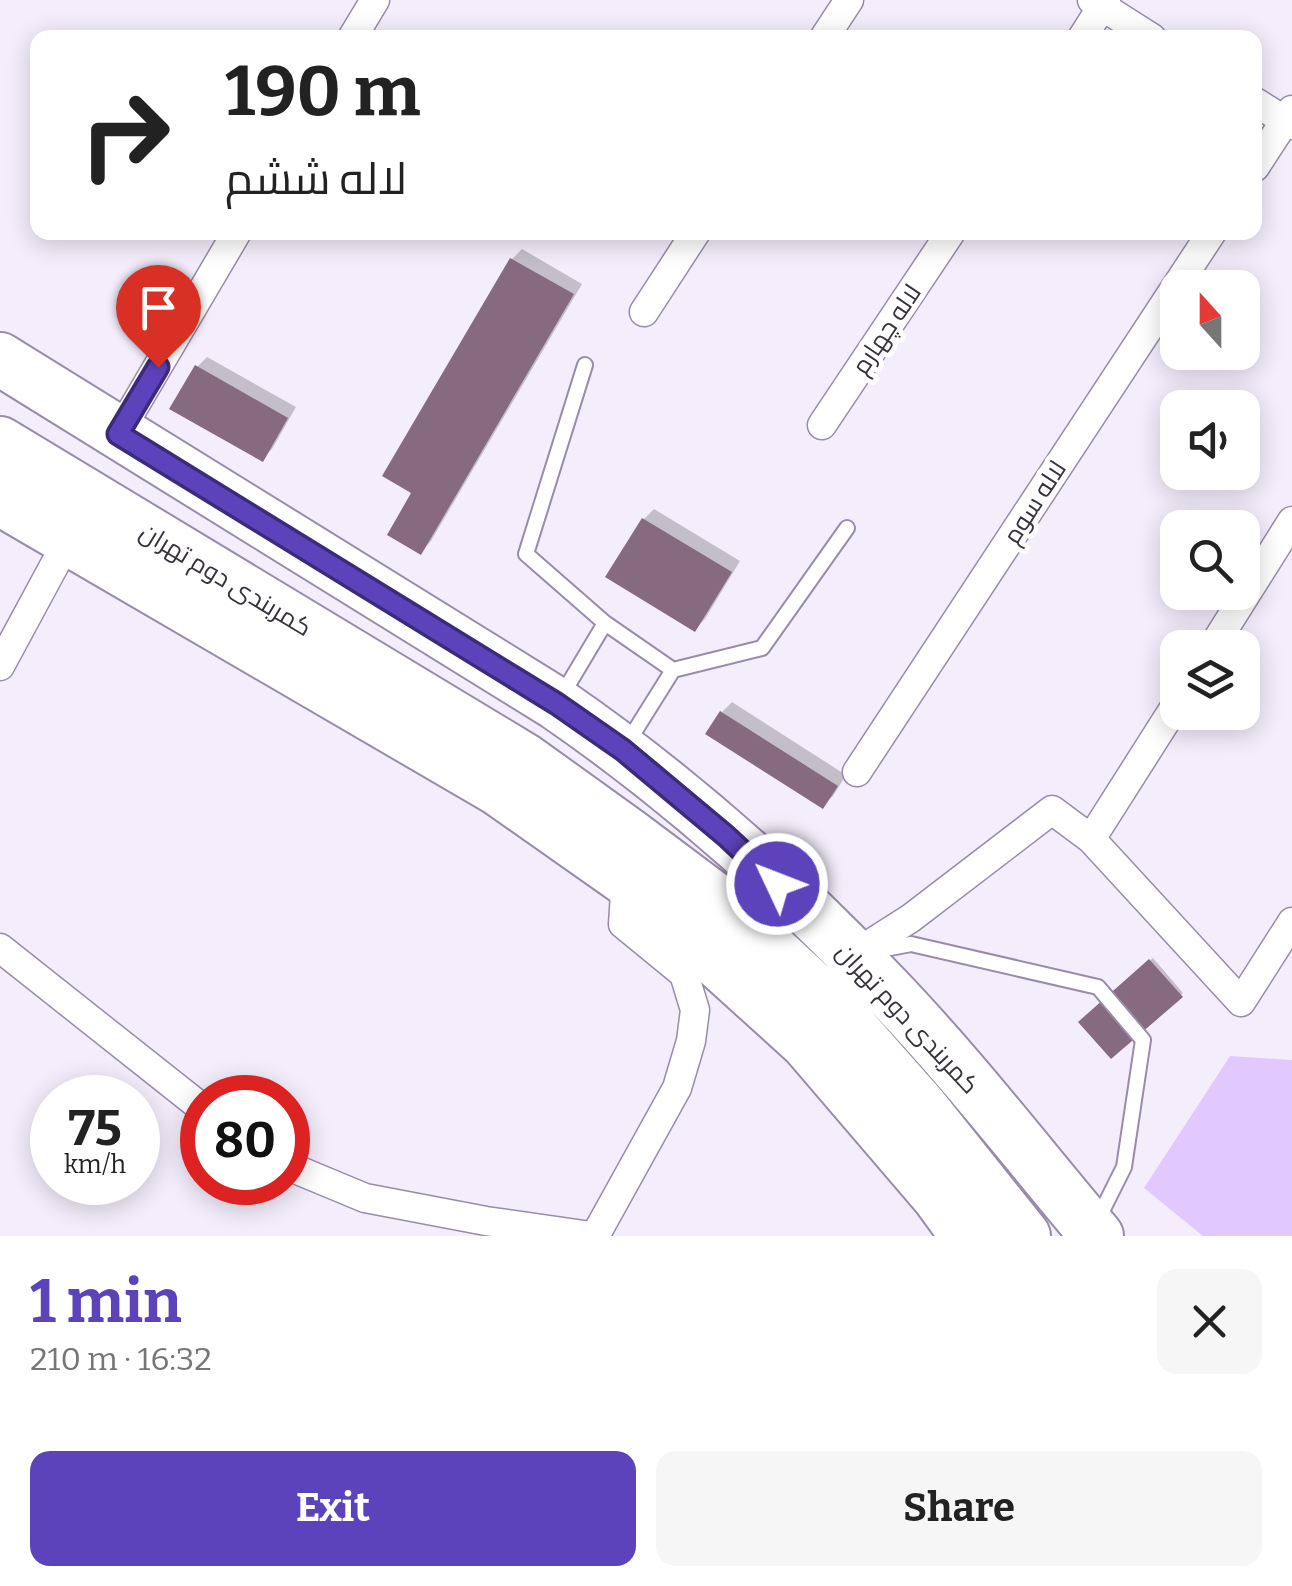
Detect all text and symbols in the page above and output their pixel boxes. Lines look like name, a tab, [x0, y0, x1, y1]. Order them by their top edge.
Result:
text: 190 m	[225, 50, 420, 134]
icon: right	[60, 70, 190, 200]
text: لاله ششم	[225, 152, 407, 206]
pin	[116, 265, 201, 368]
north arrow	[1160, 270, 1260, 370]
map controls	[1160, 270, 1260, 730]
street label: لاله چهارم	[846, 279, 930, 382]
icon: arrive	[131, 280, 186, 335]
button: sound	[1160, 390, 1260, 490]
street label: لاله سوم	[997, 455, 1074, 551]
button: search	[1160, 510, 1260, 610]
street label: کمربندی دوم تهران	[133, 517, 317, 645]
button: layers	[1160, 630, 1260, 730]
position arrow	[725, 832, 829, 936]
street label: کمربندی دوم تهران	[828, 937, 985, 1102]
speed limit sign: 80	[180, 1075, 310, 1205]
text: 75	[68, 1098, 122, 1158]
text: km/h	[64, 1150, 126, 1180]
text: 1 min	[30, 1266, 182, 1338]
button: close	[1157, 1269, 1262, 1374]
text: 210 m · 16:32	[30, 1340, 212, 1378]
button: Exit	[30, 1451, 636, 1566]
button: Share	[656, 1451, 1262, 1566]

